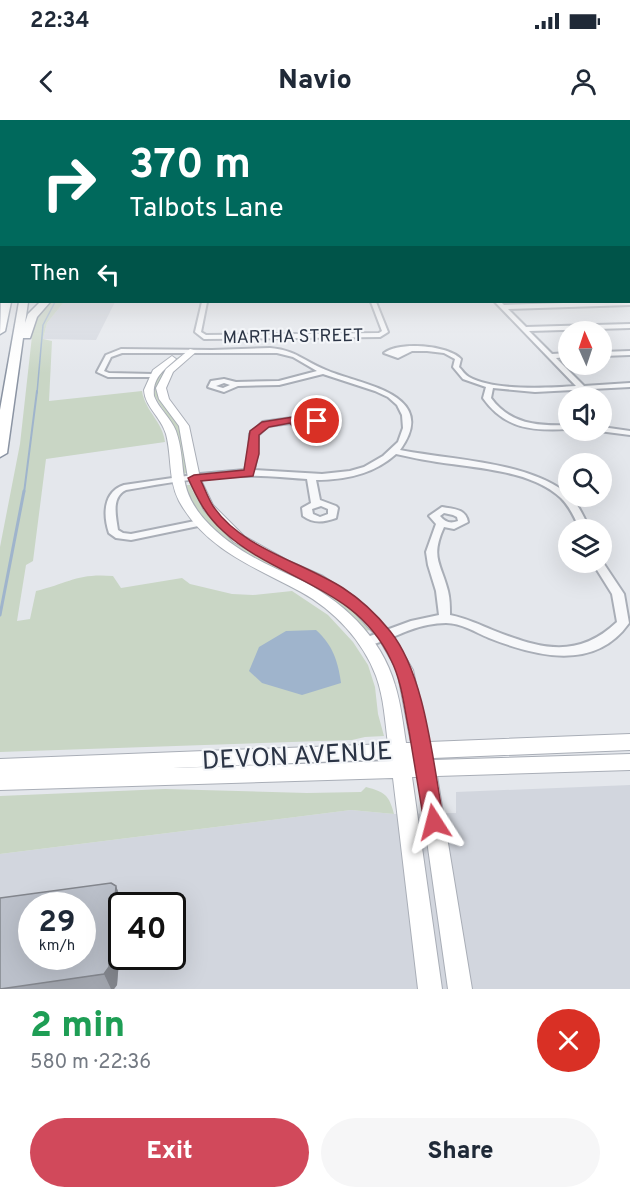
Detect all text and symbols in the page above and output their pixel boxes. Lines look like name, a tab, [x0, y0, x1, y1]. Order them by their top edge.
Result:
text: 22:34	[30, 8, 90, 35]
text: Navio	[278, 64, 352, 98]
icon: back	[30, 65, 63, 98]
icon: person	[567, 65, 600, 98]
text: 370 m	[129, 140, 251, 193]
icon: right	[30, 144, 108, 222]
text: Talbots Lane	[129, 192, 283, 226]
icon: left	[92, 258, 125, 291]
text: Then	[30, 261, 80, 288]
north arrow	[558, 321, 612, 375]
map controls	[558, 321, 612, 573]
street label: MARTHA STREET	[222, 325, 364, 350]
button: sound	[558, 387, 612, 441]
pin	[291, 395, 342, 446]
icon: arrive	[300, 404, 333, 437]
button: search	[558, 453, 612, 507]
button: layers	[558, 519, 612, 573]
street label: DEVON AVENUE	[201, 736, 393, 779]
position arrow	[402, 790, 466, 854]
speed limit sign: 40	[108, 892, 186, 970]
text: 29	[39, 905, 75, 942]
text: km/h	[39, 937, 75, 956]
text: 2 min	[30, 1004, 125, 1050]
button: close	[537, 1009, 600, 1072]
text: 580 m · 22:36	[30, 1050, 151, 1076]
button: Exit	[30, 1118, 309, 1187]
button: Share	[321, 1118, 600, 1187]

